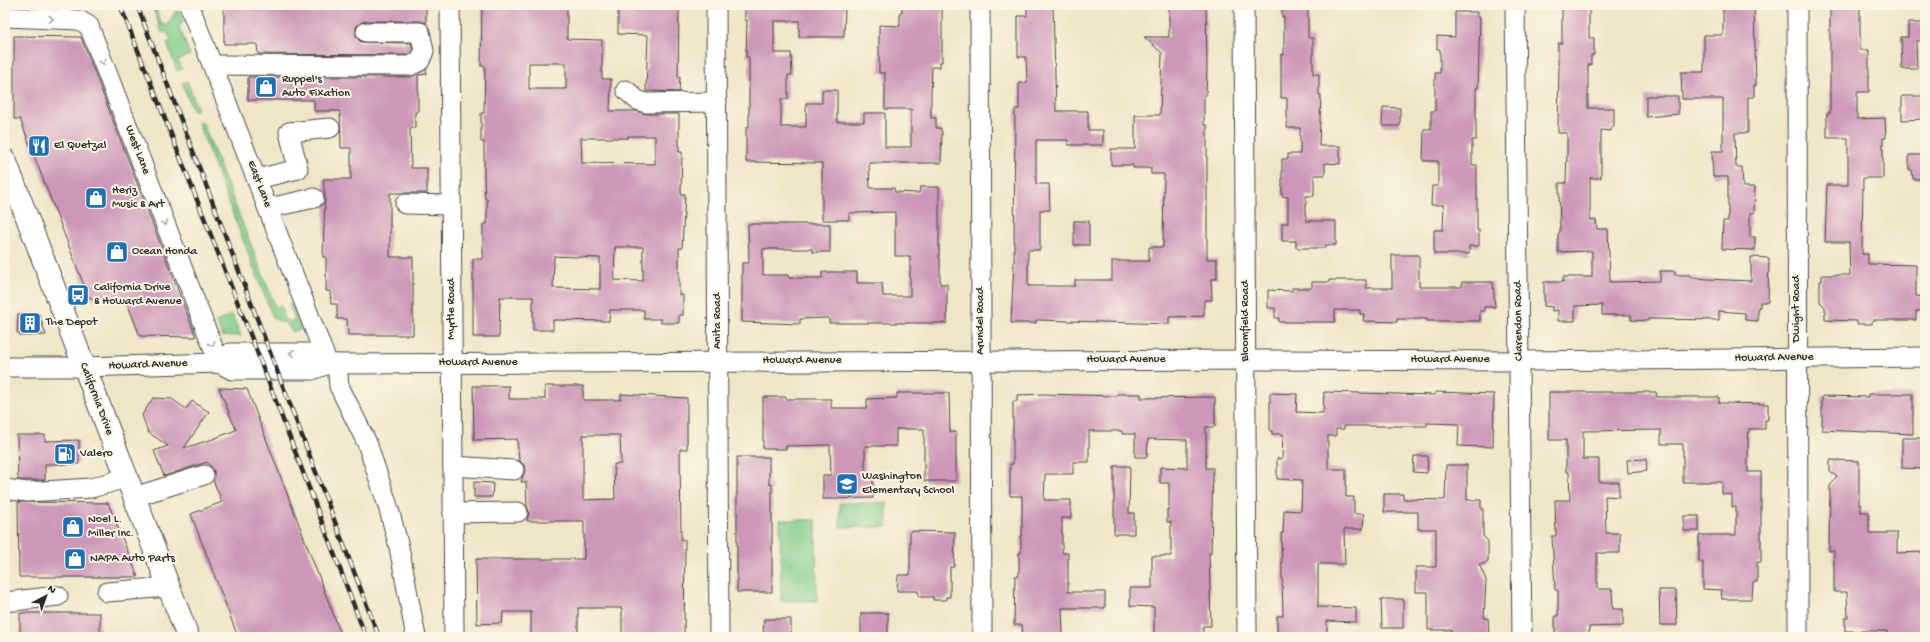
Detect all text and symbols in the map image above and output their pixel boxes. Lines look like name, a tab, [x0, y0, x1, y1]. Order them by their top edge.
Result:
one-way arrow	[48, 15, 54, 23]
one-way arrow	[98, 59, 106, 66]
place label: Ruppel's Auto Fixation	[282, 73, 350, 101]
shop icon: Ruppel's Auto Fixation	[253, 74, 279, 100]
street label: West Lane	[121, 123, 153, 177]
restaurant icon: El Quetzal	[26, 133, 52, 159]
place label: El Quetzal	[54, 139, 107, 153]
street label: East Lane	[244, 159, 275, 210]
place label: Heriz Music & Art	[112, 184, 166, 212]
shop icon: Heriz Music & Art	[83, 185, 109, 211]
one-way arrow	[161, 219, 169, 226]
shop icon: Ocean Honda	[104, 239, 130, 265]
place label: Ocean Honda	[132, 245, 198, 259]
street label: Dwight Road	[1790, 275, 1804, 343]
street label: Myrtle Road	[445, 277, 459, 340]
street label: Bloomfield Road	[1239, 280, 1253, 362]
street label: Clarendon Road	[1511, 280, 1527, 361]
place label: California Drive & Howard Avenue	[94, 281, 182, 309]
bus stop icon: California Drive & Howard Avenue	[65, 282, 91, 308]
street label: Arundel Road	[974, 286, 988, 355]
street label: Anita Road	[711, 292, 725, 349]
building icon: The Depot	[17, 310, 43, 336]
place label: The Depot	[45, 316, 98, 330]
one-way arrow	[208, 340, 216, 347]
one-way arrow	[289, 349, 295, 357]
street label: Howard Avenue	[1734, 350, 1815, 366]
street label: Howard Avenue	[1086, 353, 1166, 367]
street label: Howard Avenue	[1410, 353, 1490, 367]
street label: Howard Avenue	[762, 354, 842, 368]
street label: Howard Avenue	[438, 356, 518, 370]
street label: Howard Avenue	[108, 357, 189, 373]
street label: California Drive	[76, 361, 117, 438]
fuel station icon: Valero	[52, 441, 78, 467]
place label: Valero	[79, 447, 113, 461]
place label: Washington Elementary School	[862, 470, 955, 498]
school or university icon: Washington Elementary School	[834, 471, 860, 497]
place label: Noel L. Miller Inc.	[88, 513, 134, 541]
shop icon: Noel L. Miller Inc.	[60, 514, 86, 540]
shop icon: NAPA Auto Parts	[62, 546, 88, 572]
place label: NAPA Auto Parts	[90, 552, 176, 566]
north arrow	[26, 576, 66, 616]
text: N	[45, 583, 58, 597]

